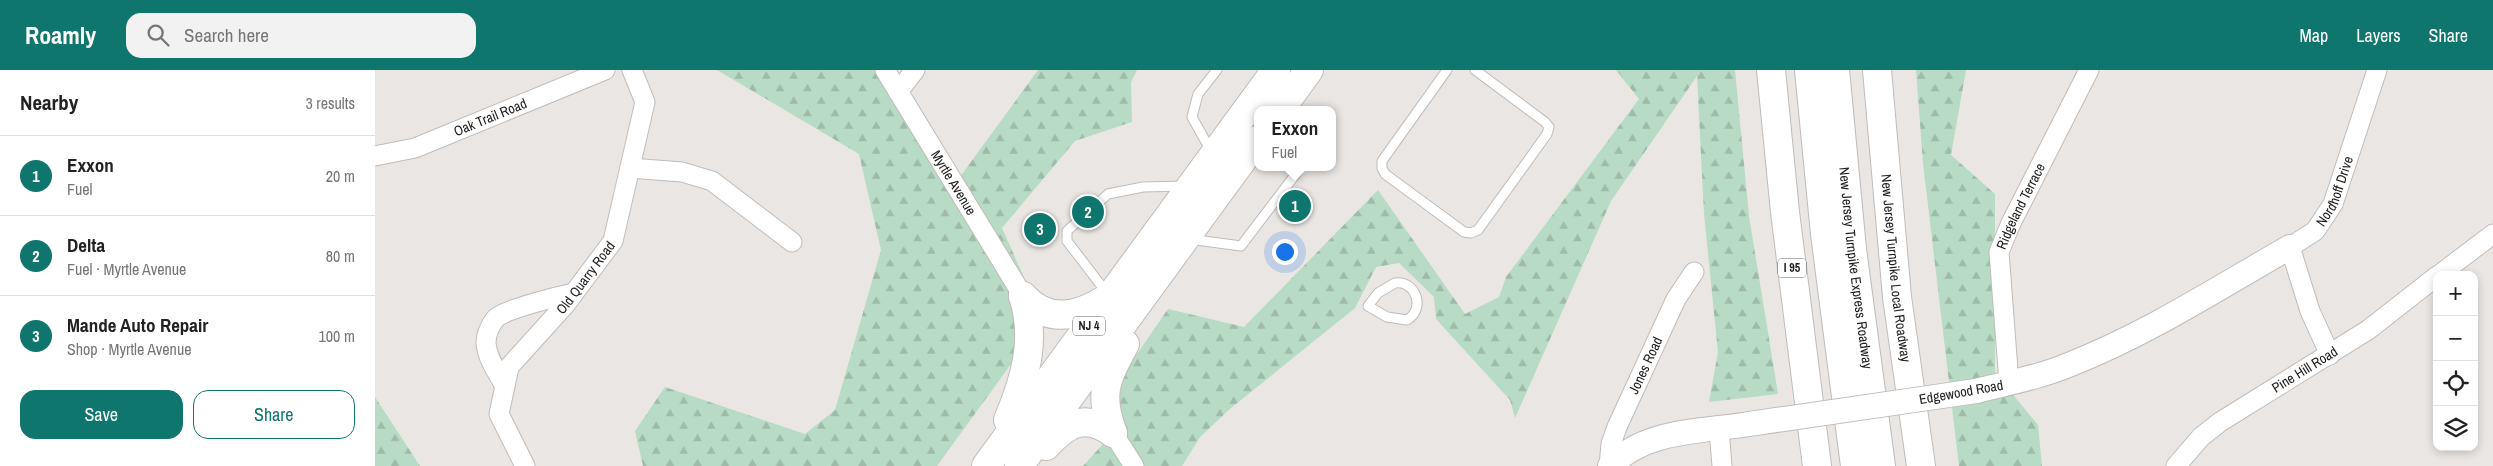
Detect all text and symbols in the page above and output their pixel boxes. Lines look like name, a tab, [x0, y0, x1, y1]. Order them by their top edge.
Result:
search box	[126, 13, 476, 58]
text: Roamly	[25, 19, 96, 51]
icon: search	[144, 21, 172, 49]
text: Search here	[184, 22, 269, 48]
text: Map	[2300, 23, 2328, 48]
text: Layers	[2356, 23, 2401, 48]
text: Share	[2429, 23, 2468, 48]
text: Nearby	[20, 88, 78, 117]
text: 3 results	[305, 92, 355, 114]
street label: Oak Trail Road	[451, 94, 529, 140]
popup	[1254, 106, 1336, 171]
text: Exxon	[1272, 115, 1318, 141]
text: Fuel	[1272, 141, 1297, 163]
street label: Myrtle Avenue	[927, 147, 980, 218]
text: Exxon	[67, 152, 114, 178]
street label: Nordhoff Drive	[2312, 154, 2357, 230]
street label: Ridgeland Terrace	[1992, 160, 2049, 252]
text: 1	[32, 165, 40, 187]
text: 20 m	[326, 165, 355, 187]
street label: New Jersey Turnpike Express Roadway	[1835, 166, 1877, 370]
street label: New Jersey Turnpike Local Roadway	[1877, 173, 1915, 364]
text: Fuel	[67, 178, 93, 200]
pin: 1	[1279, 187, 1311, 225]
pin: 2	[1072, 193, 1104, 231]
pin: 3	[1024, 210, 1056, 248]
text: Delta	[67, 232, 105, 258]
street label: Old Quarry Road	[552, 237, 619, 318]
your location	[1272, 239, 1298, 265]
text: 2	[32, 245, 40, 267]
text: 80 m	[326, 245, 355, 267]
text: Fuel · Myrtle Avenue	[67, 258, 186, 280]
road number: I 95	[1778, 258, 1806, 278]
map controls	[2433, 271, 2478, 451]
button: +	[2433, 271, 2478, 316]
text: Mande Auto Repair	[67, 312, 208, 338]
button: −	[2433, 316, 2478, 361]
road number: NJ 4	[1073, 317, 1105, 336]
text: 3	[32, 325, 40, 347]
text: 100 m	[319, 325, 355, 347]
street label: Jones Road	[1624, 334, 1666, 397]
text: Shop · Myrtle Avenue	[67, 338, 192, 360]
street label: Pine Hill Road	[2268, 342, 2341, 397]
button: locate	[2433, 361, 2478, 406]
street label: Edgewood Road	[1918, 376, 2004, 408]
button: Save	[20, 390, 183, 439]
button: Share	[193, 390, 355, 439]
button: layers	[2433, 406, 2478, 451]

